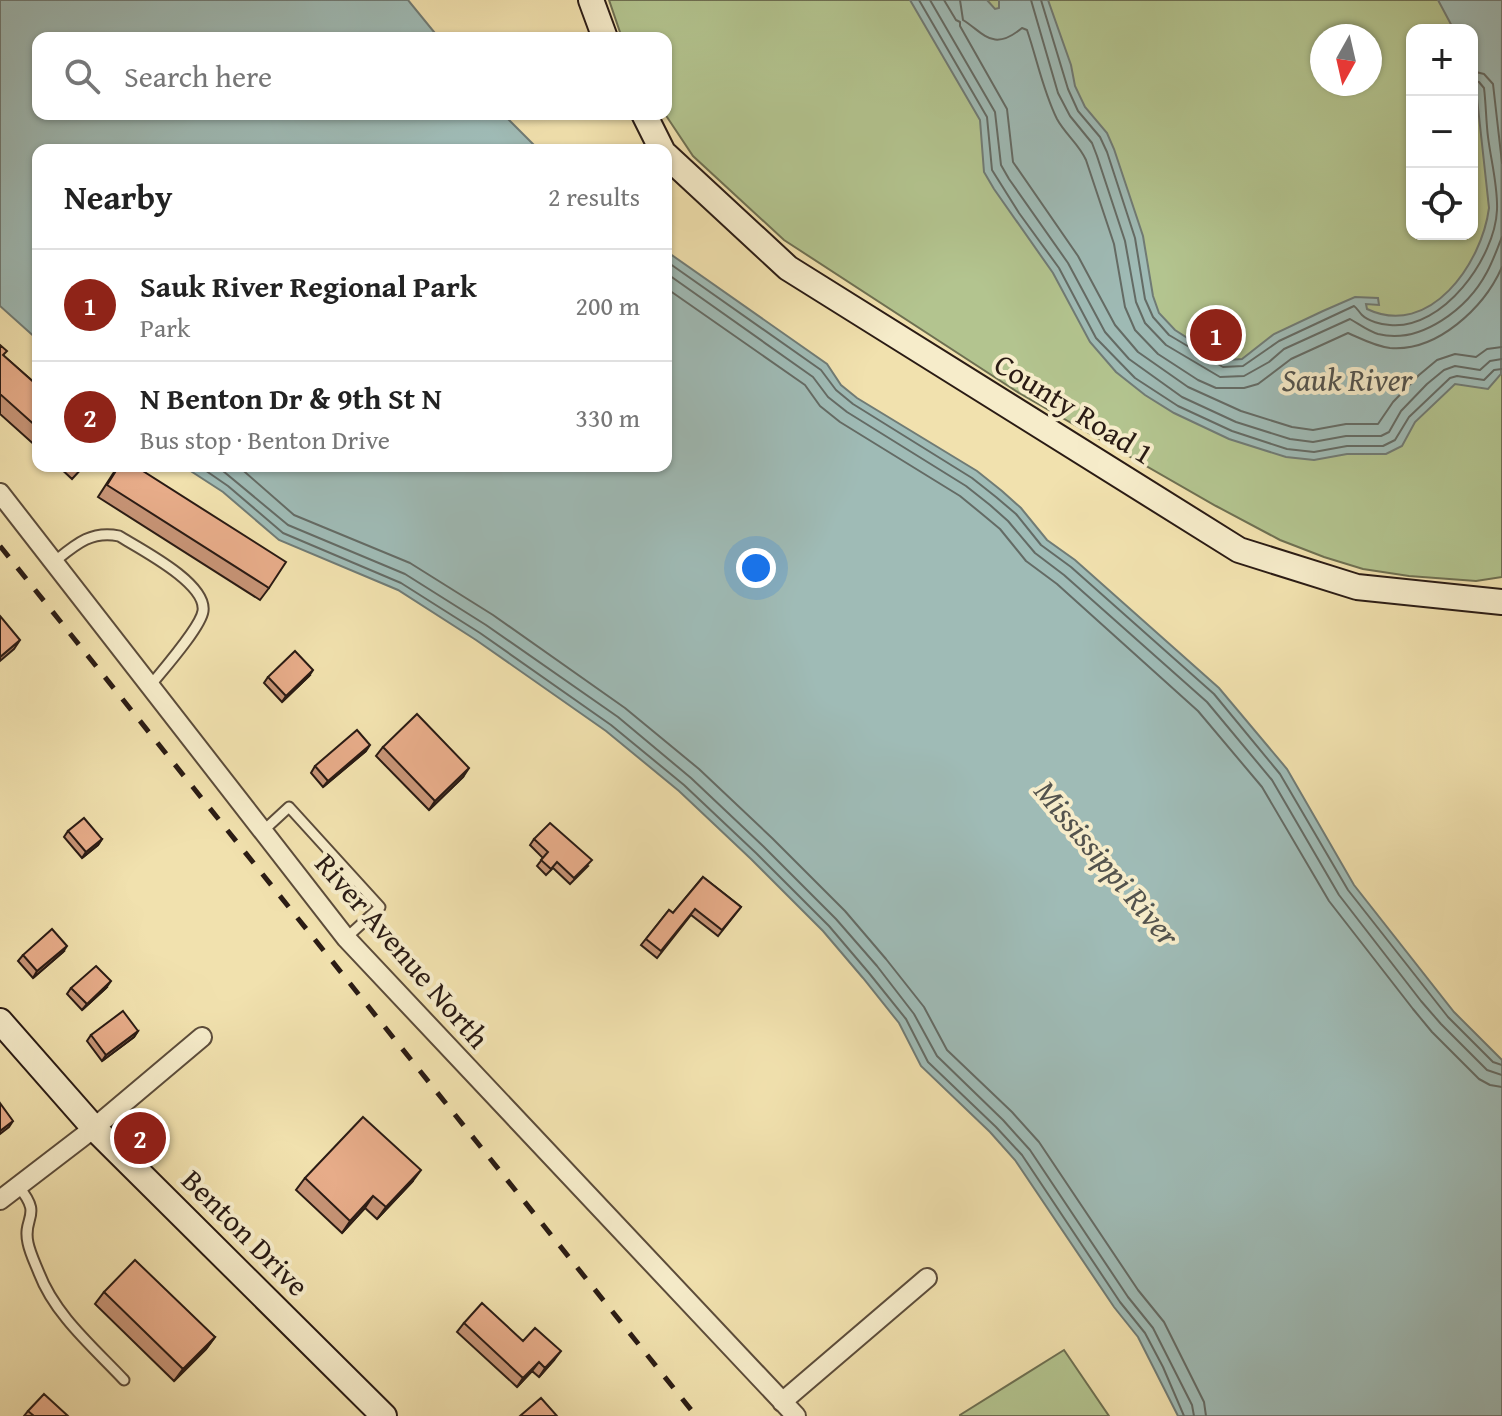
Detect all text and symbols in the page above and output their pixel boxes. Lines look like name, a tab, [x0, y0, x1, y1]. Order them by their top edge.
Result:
north arrow	[1310, 24, 1382, 96]
map controls	[1406, 24, 1478, 240]
button: +	[1406, 24, 1478, 96]
search box	[32, 32, 672, 120]
icon: search	[60, 54, 104, 98]
text: Search here	[124, 54, 272, 98]
button: −	[1406, 96, 1478, 168]
button: locate	[1406, 168, 1478, 240]
text: Nearby	[64, 172, 173, 221]
text: 2 results	[548, 177, 640, 216]
text: Sauk River Regional Park	[140, 264, 477, 308]
text: 1	[83, 286, 97, 325]
text: 200 m	[575, 286, 640, 325]
pin: 1	[1190, 305, 1242, 365]
text: Park	[140, 308, 190, 347]
street label: County Road 1	[986, 342, 1163, 475]
water label: Sauk River	[1281, 356, 1414, 403]
text: N Benton Dr & 9th St N	[140, 376, 442, 420]
text: 2	[83, 398, 97, 437]
text: 330 m	[575, 398, 640, 437]
text: Bus stop · Benton Drive	[140, 420, 390, 459]
your location	[736, 548, 776, 588]
water label: Mississippi River	[1024, 769, 1192, 957]
street label: River Avenue North	[305, 843, 500, 1058]
pin: 2	[114, 1108, 166, 1168]
street label: Benton Drive	[172, 1159, 319, 1306]

